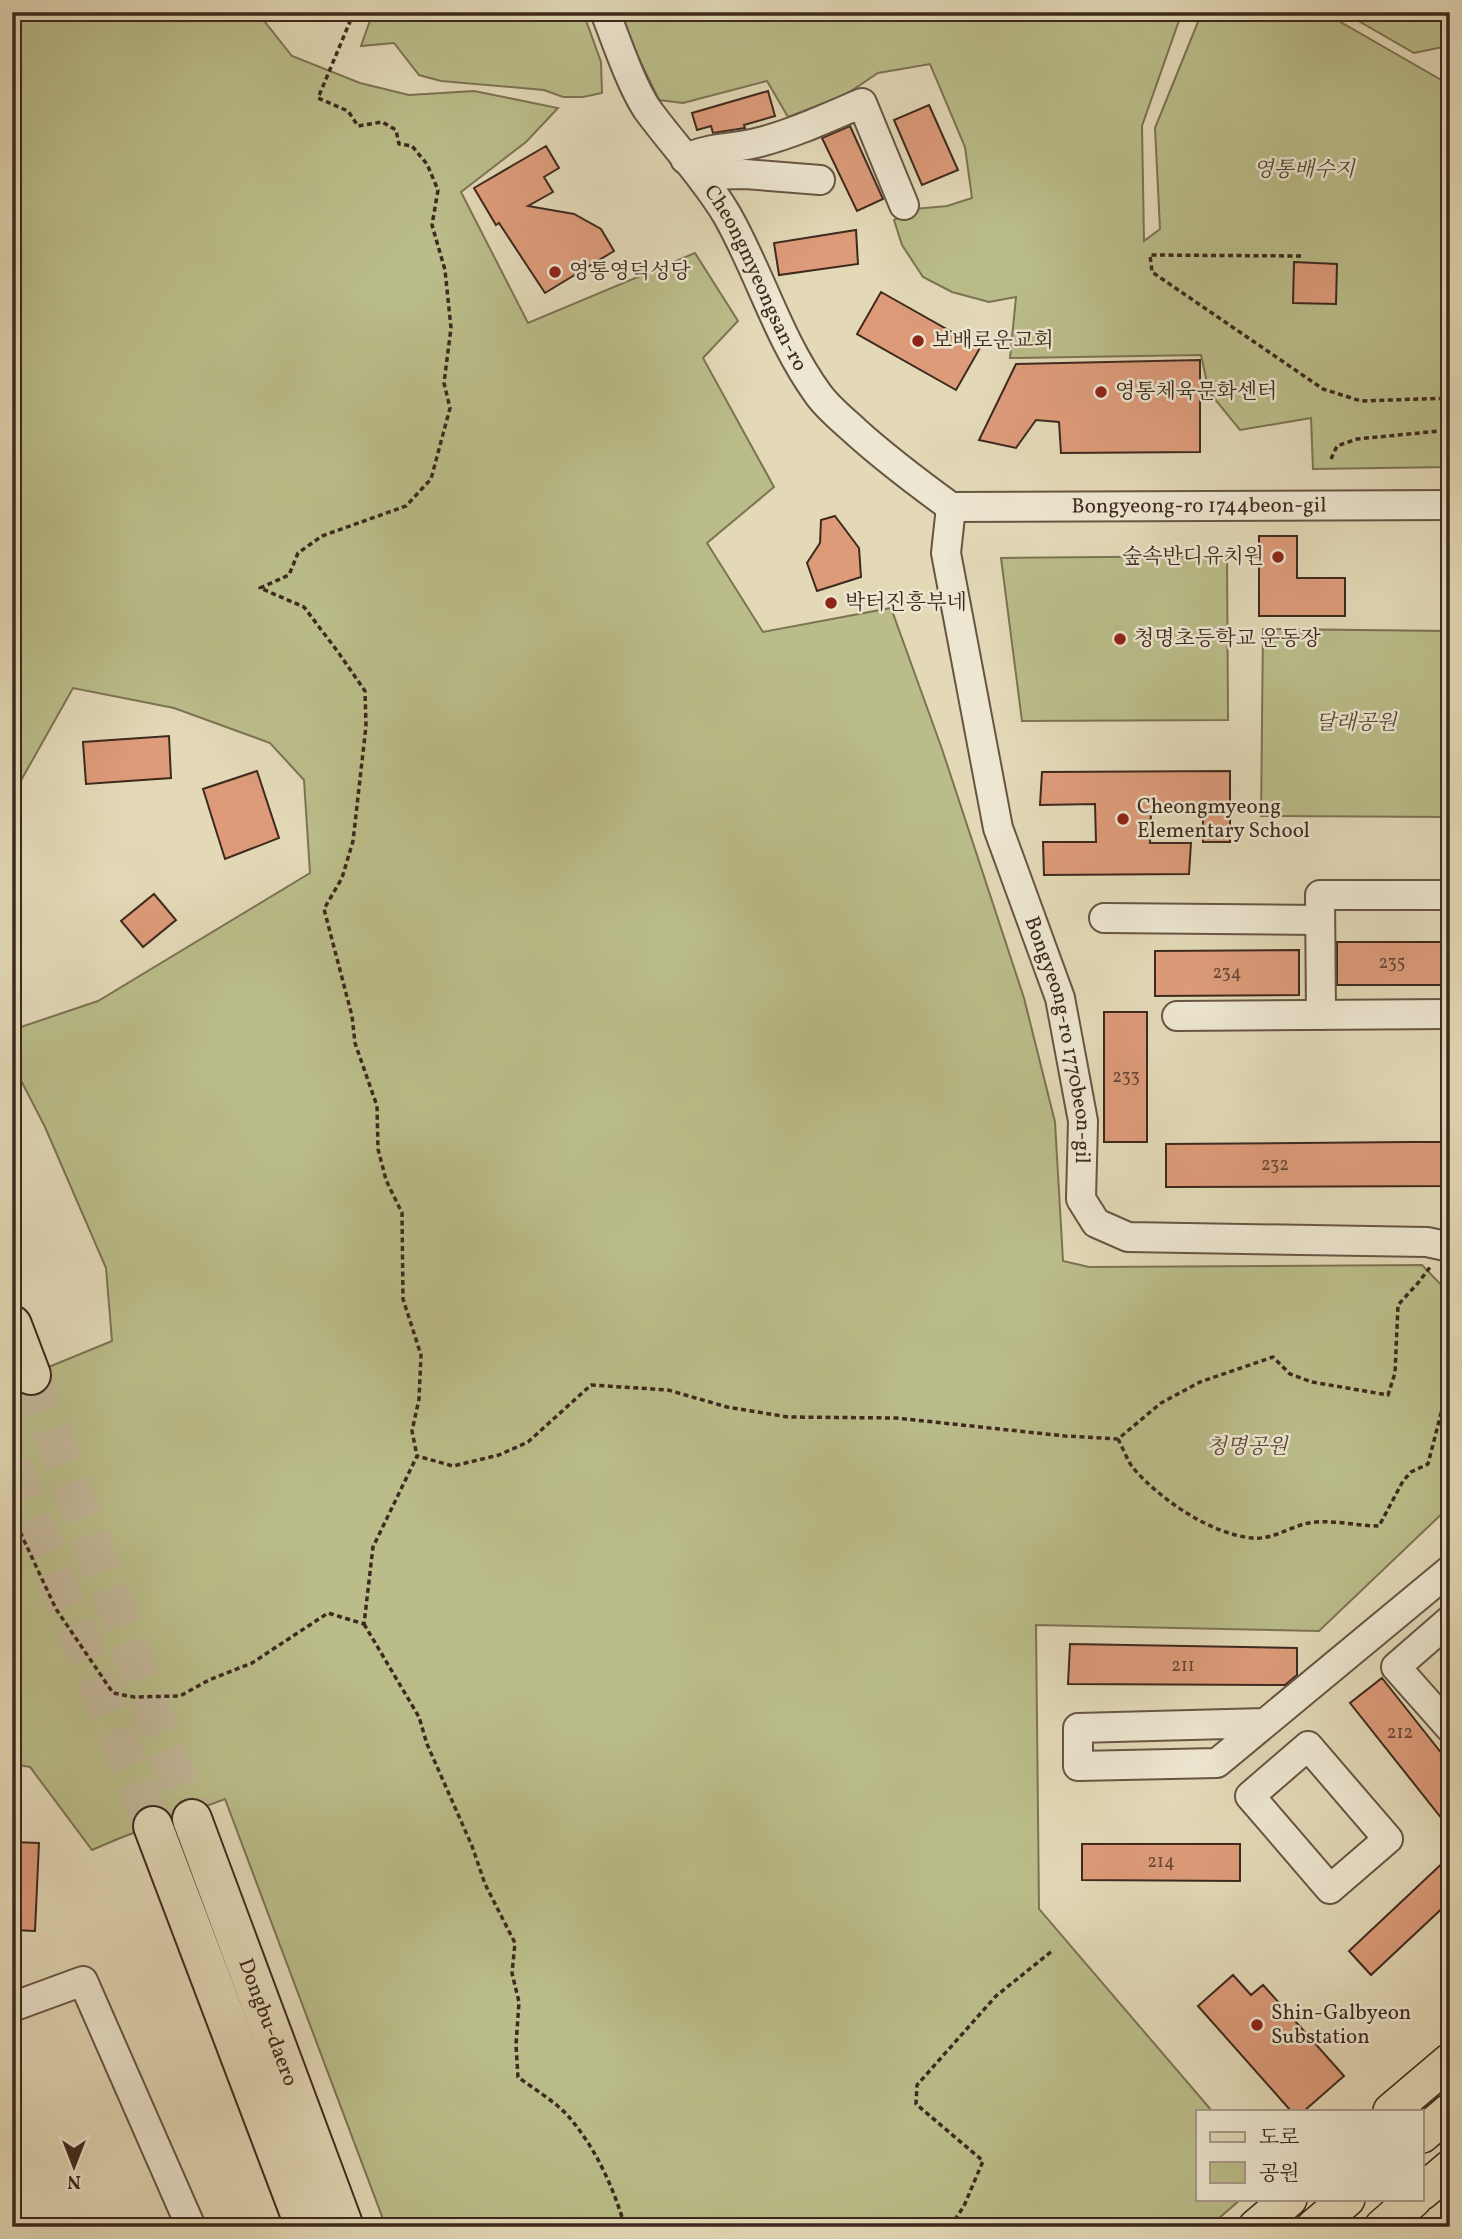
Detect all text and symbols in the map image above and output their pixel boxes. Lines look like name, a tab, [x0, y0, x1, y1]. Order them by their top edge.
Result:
park label: 영통배수지	[1253, 156, 1356, 185]
street label: Cheongmyeongsan-ro	[697, 179, 814, 377]
place label: 영통영덕성당	[569, 258, 691, 287]
marker: 영통영덕성당	[547, 264, 563, 280]
place label: 보배로운교회	[932, 327, 1054, 356]
marker: 보배로운교회	[910, 333, 926, 349]
place label: 영통체육문화센터	[1115, 378, 1277, 407]
marker: 영통체육문화센터	[1093, 384, 1109, 400]
street label: Bongyeong-ro 1744beon-gil	[1072, 491, 1326, 521]
place label: 숲속반디유치원	[1122, 543, 1264, 572]
marker: 숲속반디유치원	[1270, 549, 1286, 565]
place label: 박터진흥부네	[845, 589, 967, 618]
marker: 박터진흥부네	[823, 595, 839, 611]
place label: 청명초등학교 운동장	[1134, 625, 1321, 654]
marker: 청명초등학교 운동장	[1112, 631, 1128, 647]
park label: 달래공원	[1315, 709, 1398, 738]
place label: Cheongmyeong Elementary School	[1137, 793, 1310, 846]
marker: Cheongmyeong Elementary School	[1115, 811, 1131, 827]
street label: Bongyeong-ro 1770beon-gil	[1017, 912, 1098, 1164]
house number: 235	[1378, 951, 1406, 976]
house number: 234	[1212, 961, 1242, 986]
house number: 233	[1112, 1065, 1140, 1090]
house number: 232	[1261, 1153, 1289, 1178]
park label: 청명공원	[1206, 1433, 1289, 1462]
house number: 211	[1171, 1654, 1195, 1679]
house number: 212	[1387, 1721, 1413, 1746]
house number: 214	[1147, 1850, 1175, 1875]
street label: Dongbu-daero	[231, 1954, 305, 2090]
place label: Shin-Galbyeon Substation	[1271, 1999, 1411, 2052]
marker: Shin-Galbyeon Substation	[1249, 2017, 1265, 2033]
legend	[1196, 2110, 1424, 2200]
text: 도로	[1259, 2124, 1300, 2153]
north arrow	[38, 2130, 108, 2200]
text: 공원	[1259, 2160, 1300, 2189]
text: N	[67, 2168, 81, 2194]

